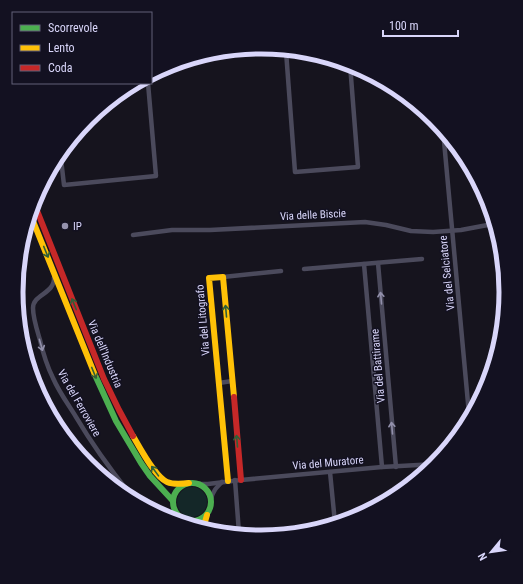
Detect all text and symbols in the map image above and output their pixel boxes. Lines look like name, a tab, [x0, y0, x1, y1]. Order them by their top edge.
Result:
legend	[12, 12, 152, 84]
scale bar	[383, 12, 458, 38]
text: 100 m	[389, 19, 419, 33]
text: Scorrevole	[48, 21, 98, 35]
text: Lento	[48, 41, 75, 55]
text: Coda	[48, 61, 73, 75]
street label: Via delle Biscie	[280, 207, 346, 223]
place label: IP	[73, 220, 82, 233]
marker: IP	[60, 221, 70, 231]
street label: Via del Selciatore	[437, 235, 457, 311]
one-way arrow	[42, 246, 50, 258]
street label: Via del Litografo	[193, 283, 213, 356]
one-way arrow	[377, 292, 385, 305]
one-way arrow	[69, 299, 77, 311]
one-way arrow	[222, 305, 229, 318]
street label: Via dell'Industria	[85, 318, 125, 390]
street label: Via del Battirame	[368, 328, 388, 404]
one-way arrow	[38, 339, 45, 352]
one-way arrow	[90, 366, 98, 378]
street label: Via del Ferroviere	[55, 367, 103, 439]
one-way arrow	[389, 422, 396, 435]
one-way arrow	[234, 435, 241, 448]
street label: Via del Muratore	[292, 453, 364, 473]
one-way arrow	[151, 465, 160, 476]
north arrow	[471, 532, 511, 572]
text: N	[475, 550, 490, 563]

